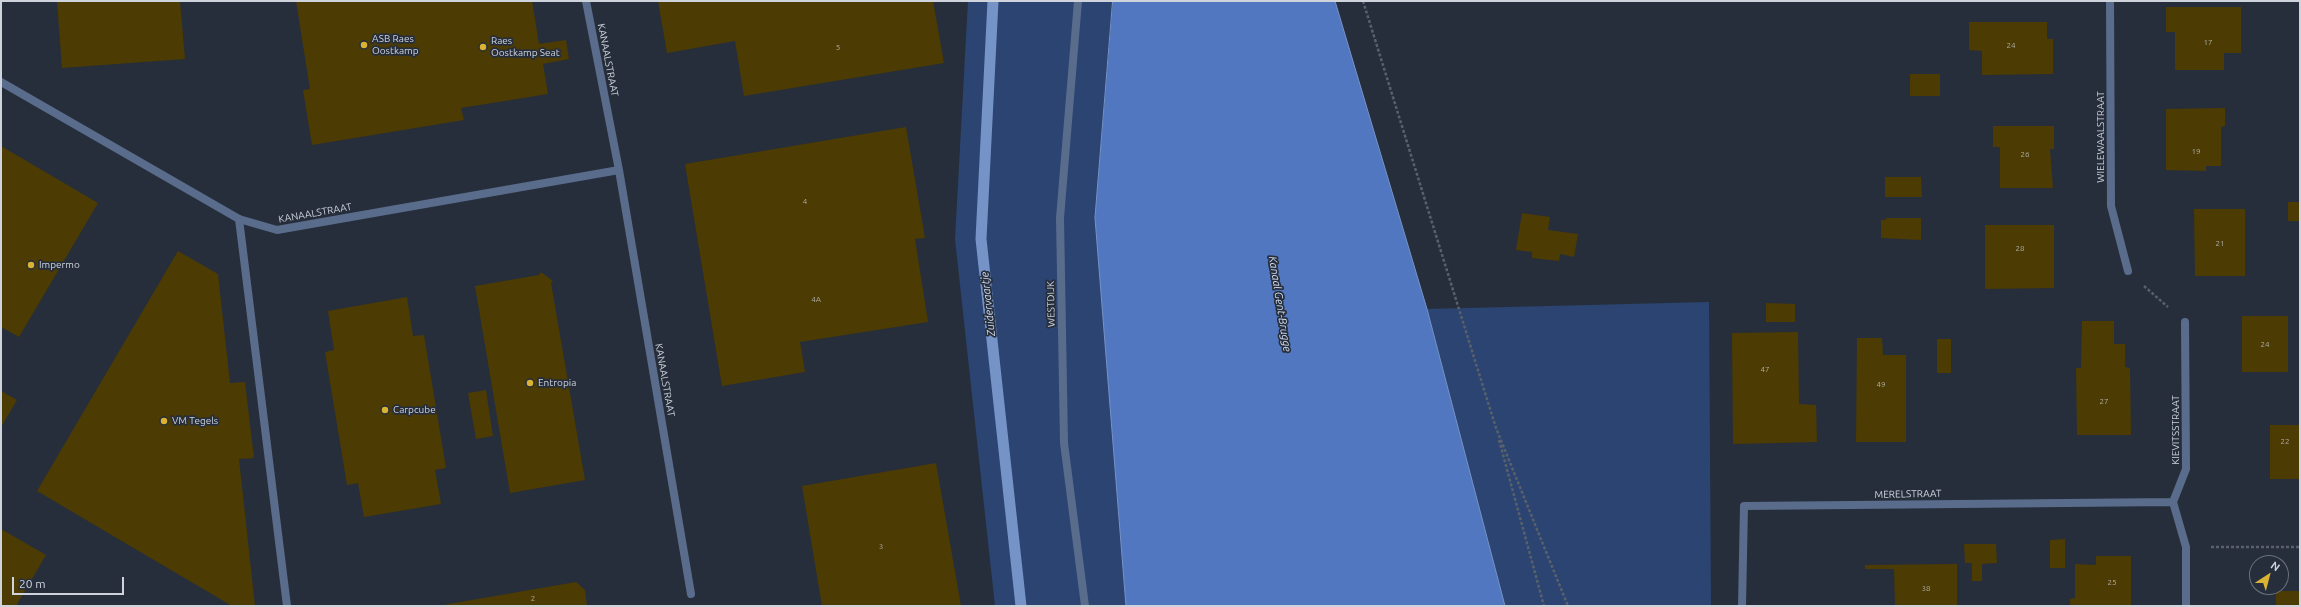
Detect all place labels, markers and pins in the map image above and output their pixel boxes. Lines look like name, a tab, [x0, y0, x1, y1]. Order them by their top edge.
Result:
place label: ASB Raes Oostkamp	[372, 33, 419, 56]
place label: Raes Oostkamp Seat	[491, 35, 560, 58]
marker: ASB Raes Oostkamp	[359, 40, 369, 50]
marker: Raes Oostkamp Seat	[478, 42, 488, 52]
place label: Impermo	[39, 259, 80, 271]
marker: Impermo	[26, 260, 36, 270]
place label: Entropia	[538, 377, 576, 389]
marker: Entropia	[525, 378, 535, 388]
place label: Carpcube	[393, 404, 436, 416]
marker: Carpcube	[380, 405, 390, 415]
place label: VM Tegels	[172, 415, 218, 427]
marker: VM Tegels	[159, 416, 169, 426]

